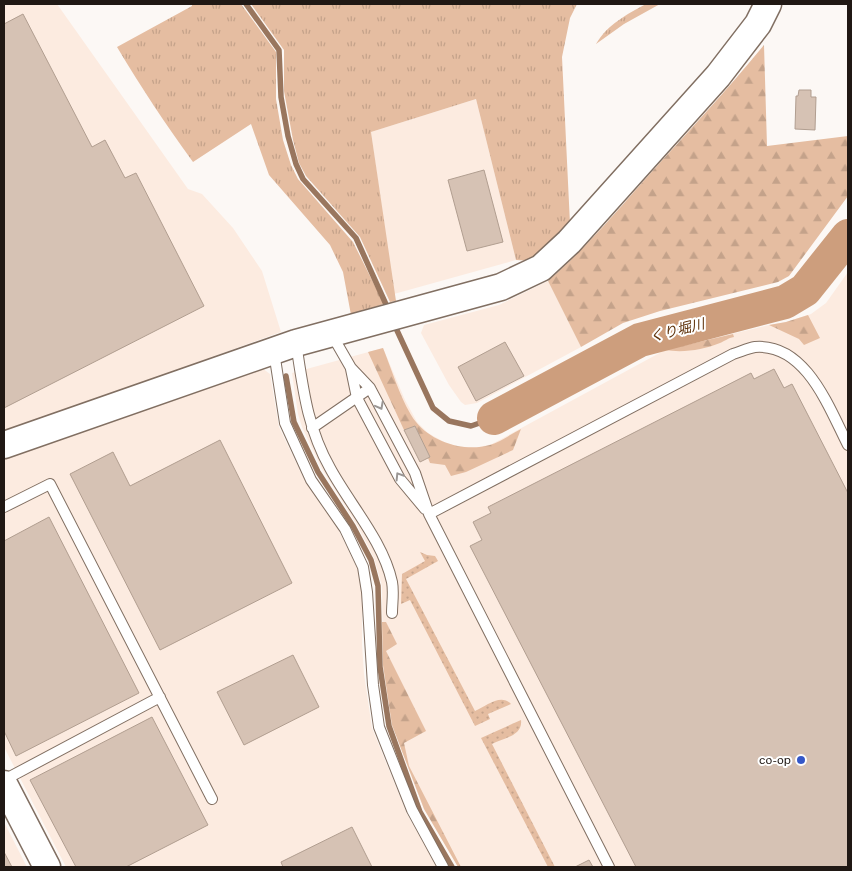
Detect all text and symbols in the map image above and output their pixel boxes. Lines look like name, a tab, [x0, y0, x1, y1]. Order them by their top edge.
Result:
water label: くり堀川	[648, 315, 708, 345]
one-way arrow	[374, 401, 384, 410]
one-way arrow	[395, 472, 405, 481]
place label: co-op	[759, 753, 791, 767]
marker: co-op	[795, 754, 807, 766]

